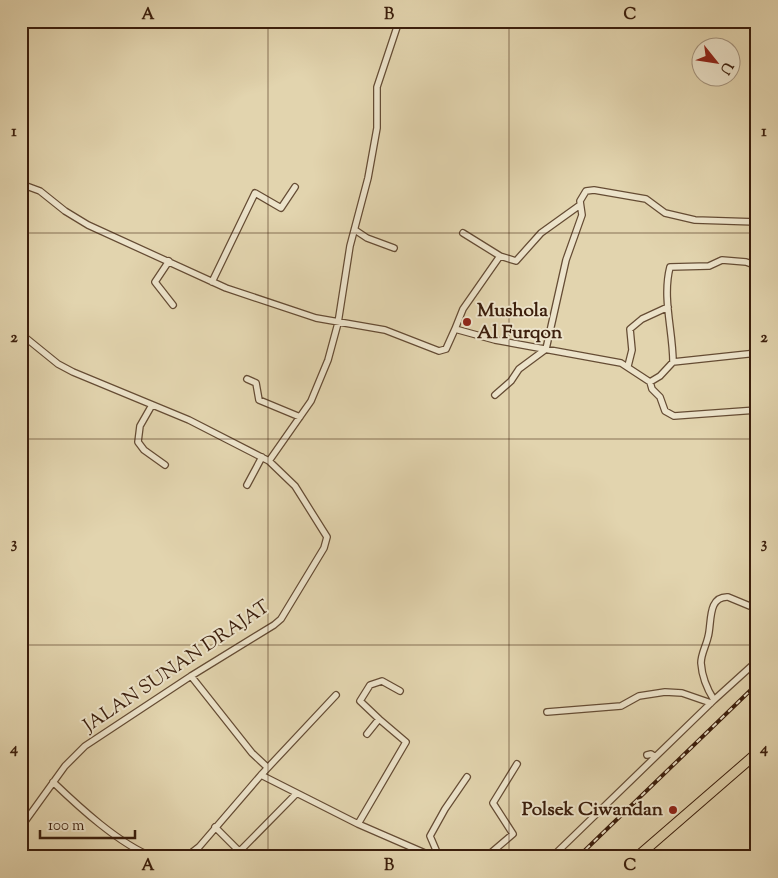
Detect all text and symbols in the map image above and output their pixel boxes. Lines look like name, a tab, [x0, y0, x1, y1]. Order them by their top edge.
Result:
text: A	[142, 4, 155, 27]
text: B	[384, 4, 394, 27]
text: C	[624, 4, 637, 27]
north arrow	[690, 38, 740, 88]
text: U	[714, 58, 737, 78]
text: 1	[11, 121, 17, 144]
text: 1	[761, 121, 767, 144]
place label: Mushola Al Furqon	[477, 298, 563, 347]
marker: Mushola Al Furqon	[461, 316, 473, 328]
text: 2	[10, 327, 18, 350]
text: 2	[760, 327, 768, 350]
text: 3	[11, 533, 18, 556]
text: 3	[761, 533, 768, 556]
street label: JALAN SUNAN DRAJAT	[77, 594, 276, 740]
text: 4	[9, 738, 18, 761]
text: 4	[759, 738, 768, 761]
place label: Polsek Ciwandan	[522, 797, 664, 824]
marker: Polsek Ciwandan	[667, 804, 679, 816]
scale bar	[40, 808, 135, 840]
text: 100 m	[48, 816, 85, 837]
text: A	[142, 855, 155, 878]
text: B	[384, 855, 394, 878]
text: C	[624, 855, 637, 878]

